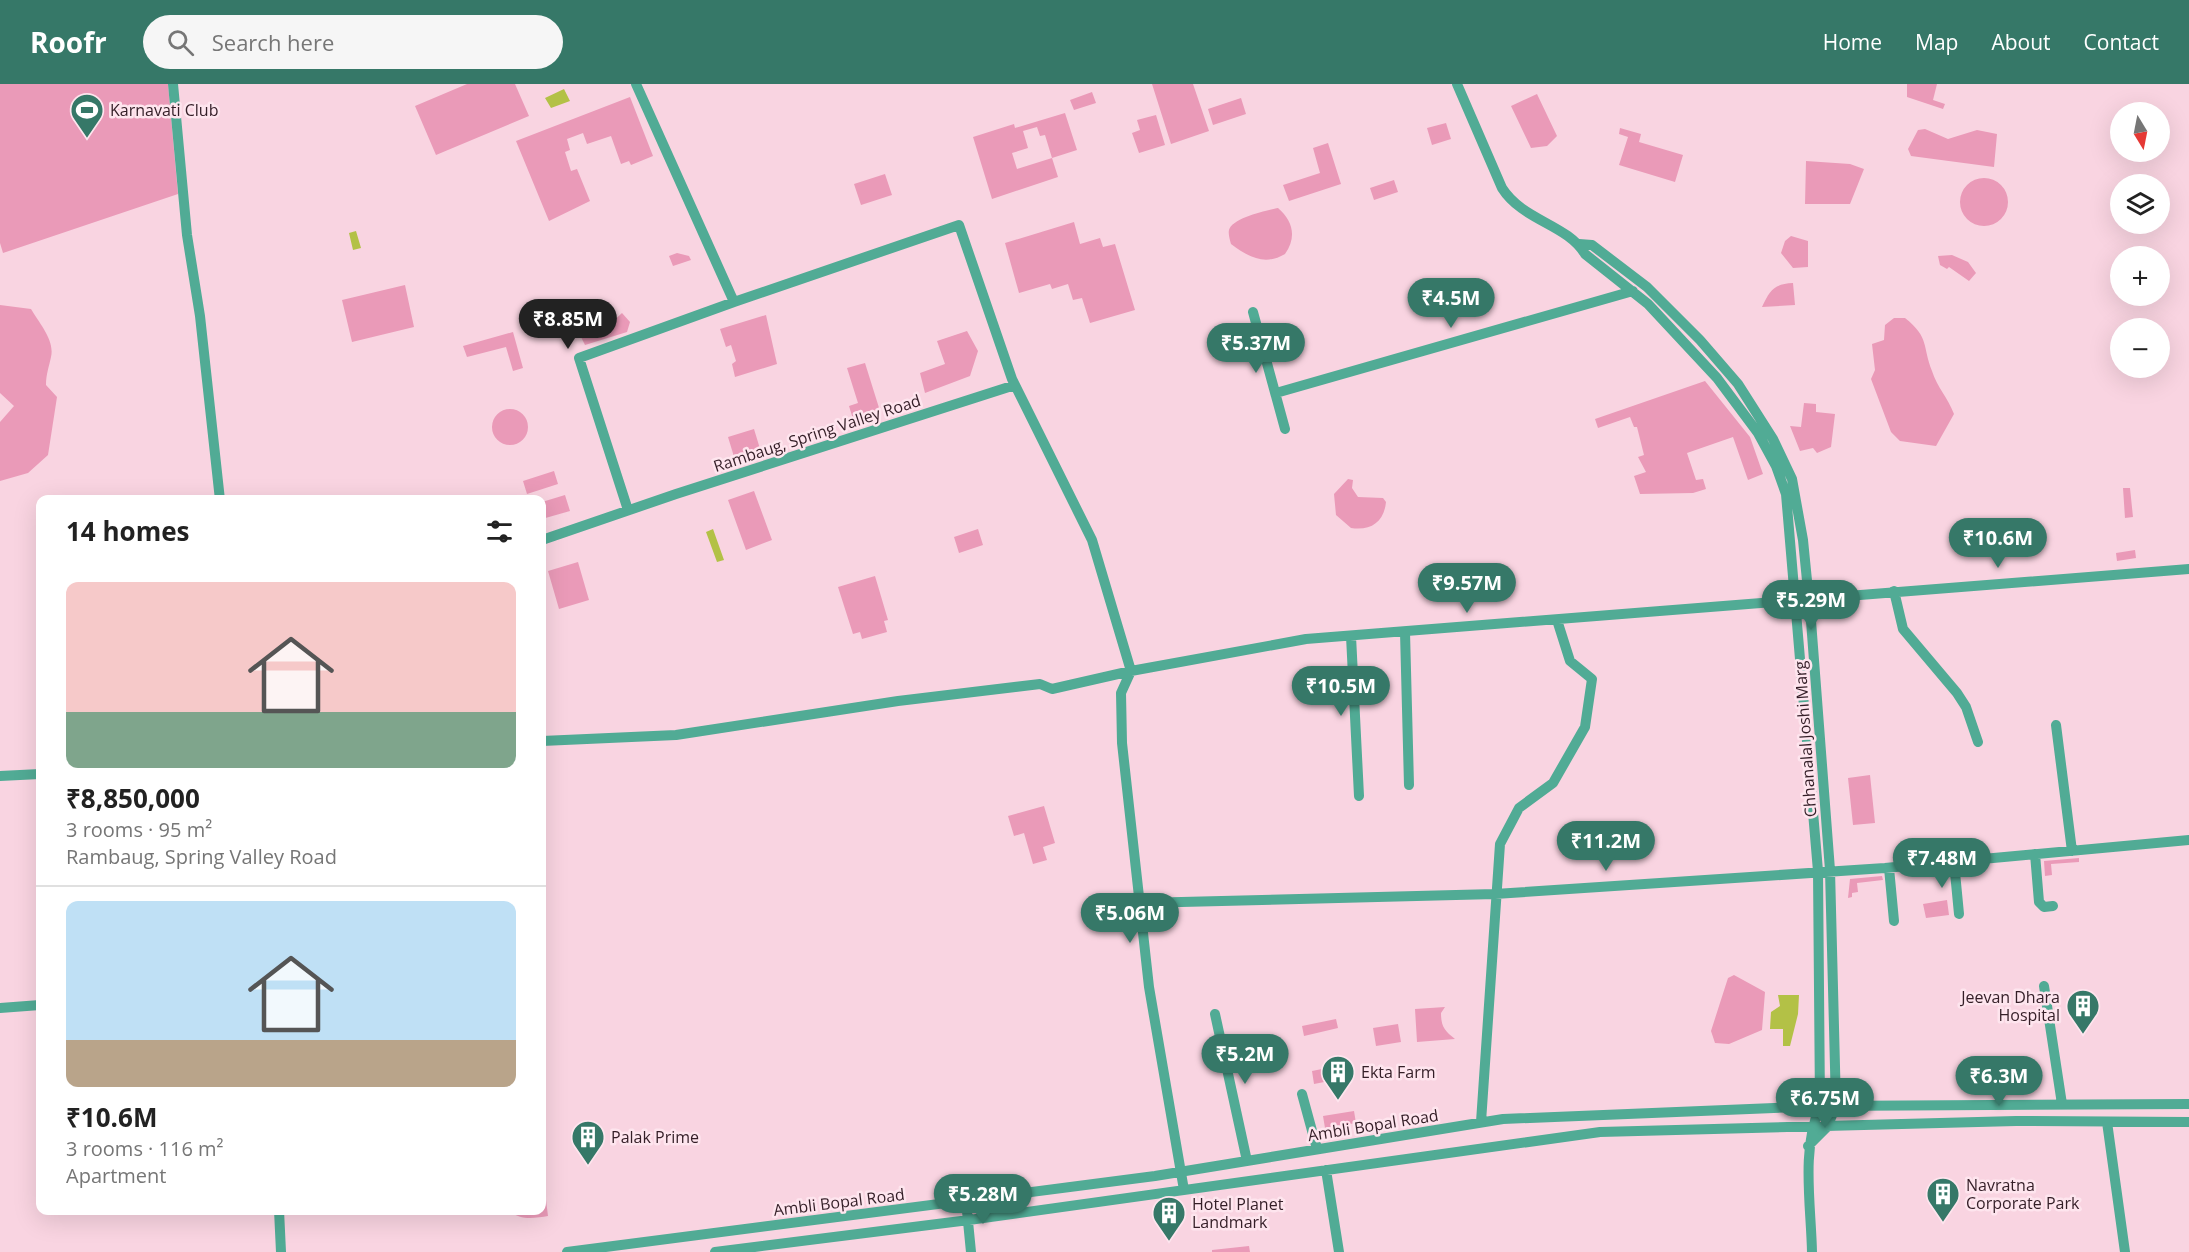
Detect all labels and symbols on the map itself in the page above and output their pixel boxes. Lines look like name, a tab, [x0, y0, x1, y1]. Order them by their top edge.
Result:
sports icon: Karnavati Club	[69, 92, 105, 139]
place label: Karnavati Club	[110, 99, 218, 121]
north arrow	[2110, 102, 2170, 162]
pin: ₹4.5M	[1409, 278, 1493, 329]
pin: ₹8.85M	[519, 299, 617, 350]
pin: ₹5.37M	[1207, 323, 1305, 374]
street label: Rambaug, Spring Valley Road	[711, 389, 923, 477]
pin: ₹10.6M	[1949, 518, 2047, 569]
pin: ₹9.57M	[1418, 563, 1516, 614]
pin: ₹5.29M	[1762, 580, 1860, 631]
street label: Chhanalal Joshi Marg	[1789, 660, 1821, 818]
pin: ₹10.5M	[1292, 666, 1390, 717]
pin: ₹11.2M	[1557, 821, 1655, 872]
pin: ₹7.48M	[1893, 838, 1991, 889]
pin: ₹5.06M	[1081, 893, 1179, 944]
place label: Jeevan Dhara Hospital	[1959, 986, 2060, 1026]
building icon: Jeevan Dhara Hospital	[2065, 988, 2101, 1035]
pin: ₹5.2M	[1203, 1034, 1287, 1085]
building icon: Ekta Farm	[1320, 1054, 1356, 1101]
pin: ₹6.3M	[1957, 1056, 2041, 1107]
place label: Ekta Farm	[1361, 1061, 1436, 1083]
pin: ₹6.75M	[1776, 1078, 1874, 1129]
street label: Ambli Bopal Road	[1306, 1104, 1440, 1146]
building icon: Palak Prime	[570, 1119, 606, 1166]
place label: Palak Prime	[611, 1126, 699, 1148]
pin: ₹5.28M	[934, 1174, 1032, 1225]
place label: Navratna Corporate Park	[1966, 1174, 2080, 1214]
building icon: Navratna Corporate Park	[1925, 1176, 1961, 1223]
street label: Ambli Bopal Road	[772, 1183, 906, 1221]
place label: Hotel Planet Landmark	[1192, 1193, 1284, 1233]
building icon: Hotel Planet Landmark	[1151, 1195, 1187, 1242]

